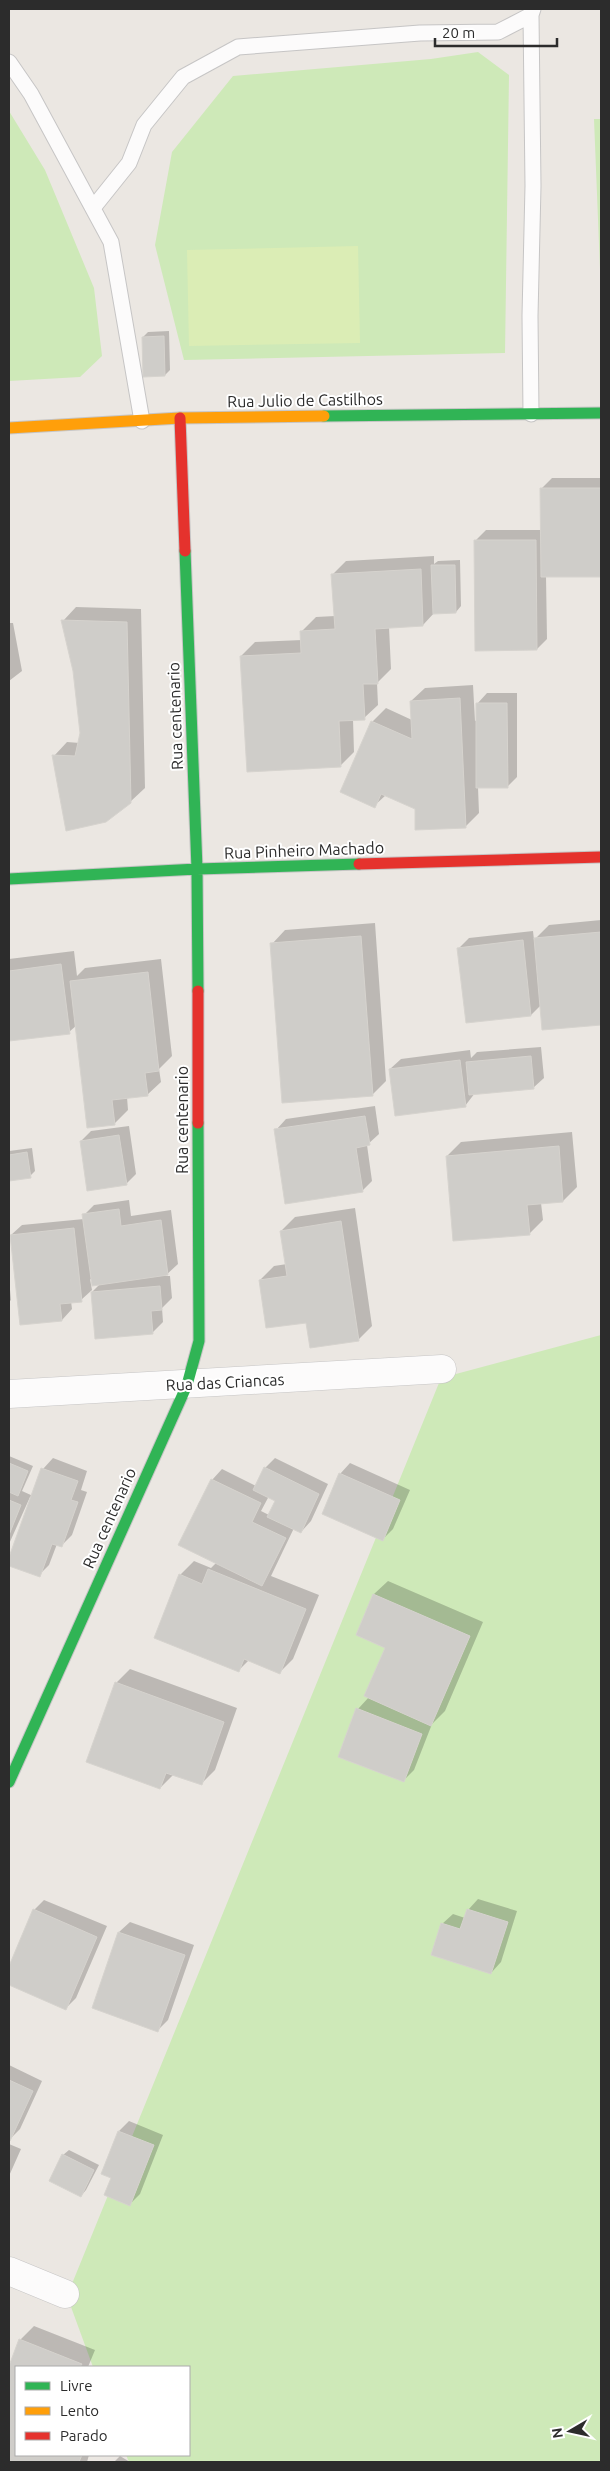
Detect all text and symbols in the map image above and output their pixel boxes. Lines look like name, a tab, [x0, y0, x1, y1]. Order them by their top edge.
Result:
scale bar	[435, 15, 558, 47]
text: 20 m	[442, 24, 475, 41]
street label: Rua Julio de Castilhos	[227, 390, 383, 410]
street label: Rua centenario	[164, 662, 186, 770]
street label: Rua Pinheiro Machado	[224, 838, 384, 862]
street label: Rua centenario	[173, 1066, 191, 1174]
street label: Rua das Criancas	[165, 1370, 285, 1394]
street label: Rua centenario	[79, 1465, 139, 1571]
legend	[15, 2366, 190, 2456]
text: Livre	[60, 2377, 93, 2394]
text: Lento	[60, 2402, 99, 2419]
north arrow	[545, 2406, 595, 2456]
text: Parado	[60, 2427, 107, 2444]
text: N	[548, 2427, 566, 2439]

